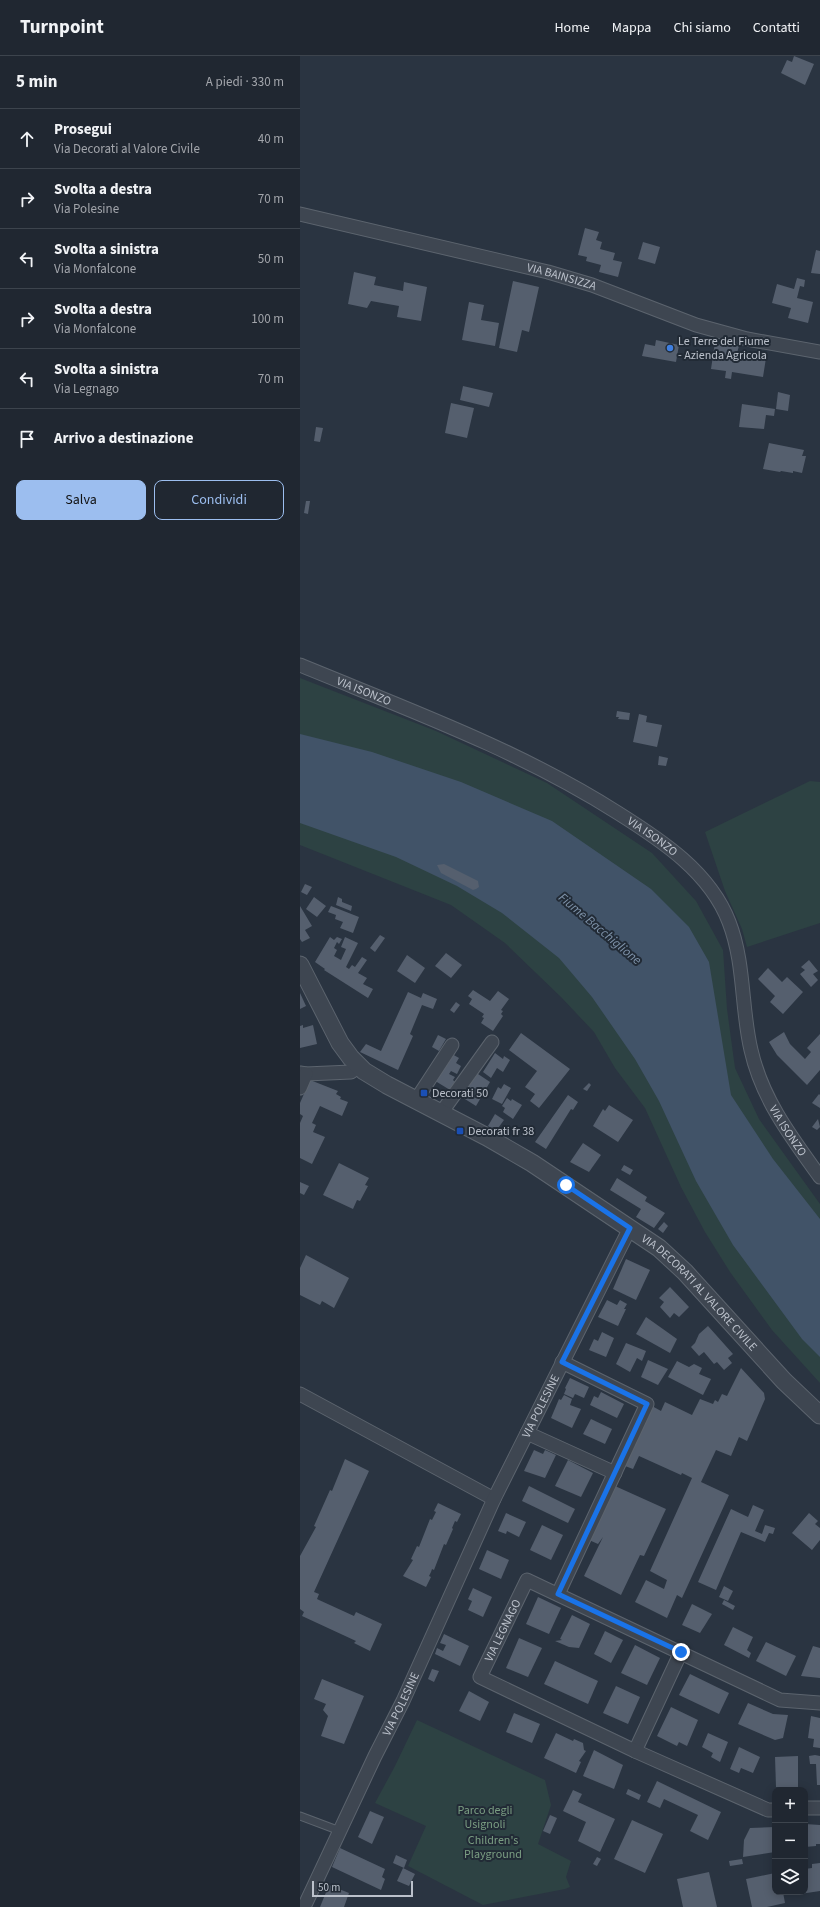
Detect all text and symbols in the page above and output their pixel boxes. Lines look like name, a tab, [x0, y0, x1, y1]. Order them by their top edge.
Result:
text: Turnpoint	[20, 14, 104, 41]
text: Home	[554, 18, 590, 38]
text: Mappa	[612, 18, 651, 38]
text: Chi siamo	[673, 18, 731, 38]
text: Contatti	[753, 18, 800, 38]
text: 5 min	[16, 70, 57, 94]
text: A piedi · 330 m	[206, 73, 284, 91]
text: Prosegui	[54, 119, 112, 140]
icon: ahead	[16, 128, 38, 150]
text: 40 m	[258, 130, 284, 148]
text: Via Decorati al Valore Civile	[54, 140, 200, 158]
text: Svolta a destra	[54, 179, 152, 200]
icon: right	[16, 188, 38, 210]
text: 70 m	[258, 190, 284, 208]
text: Via Polesine	[54, 200, 119, 218]
text: Svolta a sinistra	[54, 239, 159, 260]
icon: left	[16, 248, 38, 270]
text: 50 m	[258, 250, 284, 268]
street label: VIA BAINSIZZA	[525, 259, 599, 295]
text: Via Monfalcone	[54, 260, 136, 278]
text: Svolta a destra	[54, 299, 152, 320]
icon: right	[16, 308, 38, 330]
text: 100 m	[251, 310, 284, 328]
text: Via Monfalcone	[54, 320, 136, 338]
place label: Le Terre del Fiume - Azienda Agricola	[678, 333, 770, 364]
marker: Le Terre del Fiume - Azienda Agricola	[665, 343, 675, 353]
text: Svolta a sinistra	[54, 359, 159, 380]
icon: left	[16, 368, 38, 390]
text: 70 m	[258, 370, 284, 388]
text: Via Legnago	[54, 380, 119, 398]
icon: arrive	[16, 428, 38, 450]
text: Arrivo a destinazione	[54, 428, 193, 449]
button: Salva	[16, 480, 146, 520]
button: Condividi	[154, 480, 284, 520]
street label: VIA ISONZO	[334, 672, 394, 710]
street label: VIA ISONZO	[624, 813, 681, 860]
water label: Fiume Bacchiglione	[555, 889, 645, 969]
place label: Decorati 50	[432, 1085, 488, 1102]
marker: Decorati 50	[419, 1088, 429, 1098]
street label: VIA ISONZO	[765, 1102, 811, 1160]
place label: Decorati fr 38	[468, 1123, 534, 1140]
marker: Decorati fr 38	[455, 1126, 465, 1136]
route start	[557, 1176, 575, 1194]
street label: VIA DECORATI AL VALORE CIVILE	[638, 1230, 761, 1355]
street label: VIA POLESINE	[518, 1372, 564, 1441]
street label: VIA LEGNAGO	[480, 1596, 525, 1664]
route end	[672, 1643, 690, 1661]
street label: VIA POLESINE	[378, 1669, 423, 1739]
map controls	[772, 1787, 808, 1895]
button: +	[772, 1787, 808, 1823]
park label: Parco degli Usignoli	[457, 1802, 513, 1833]
button: −	[772, 1823, 808, 1859]
park label: Children's Playground	[464, 1832, 522, 1863]
button: layers	[772, 1859, 808, 1895]
scale bar	[312, 1879, 413, 1898]
text: 50 m	[318, 1880, 340, 1895]

